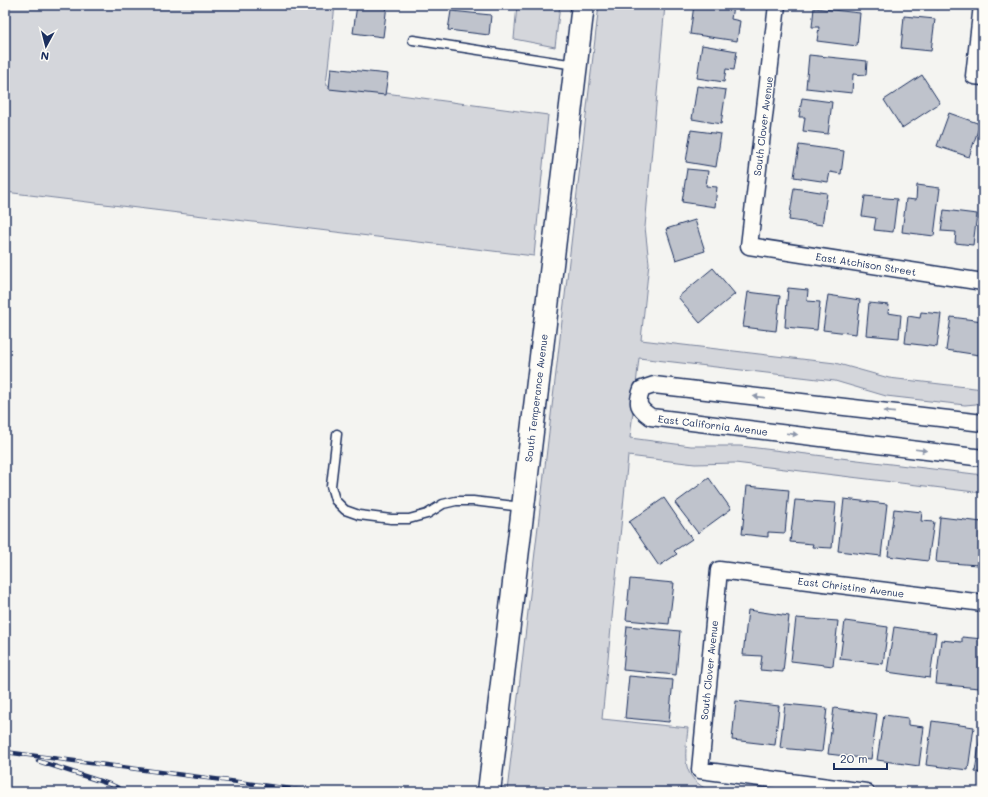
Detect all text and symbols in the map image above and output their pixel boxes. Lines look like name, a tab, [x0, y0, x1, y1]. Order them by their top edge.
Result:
north arrow	[26, 26, 66, 66]
text: N	[40, 48, 50, 64]
street label: South Clover Avenue	[750, 75, 776, 177]
street label: East Atchison Street	[815, 249, 917, 279]
street label: South Temperance Avenue	[521, 333, 551, 463]
one-way arrow	[753, 394, 765, 401]
one-way arrow	[883, 409, 895, 415]
street label: East California Avenue	[657, 411, 769, 439]
one-way arrow	[786, 431, 798, 437]
one-way arrow	[915, 447, 927, 453]
street label: East Christine Avenue	[797, 574, 905, 600]
street label: South Clover Avenue	[697, 619, 721, 721]
scale bar	[834, 745, 887, 771]
text: 20 m	[840, 750, 868, 766]

